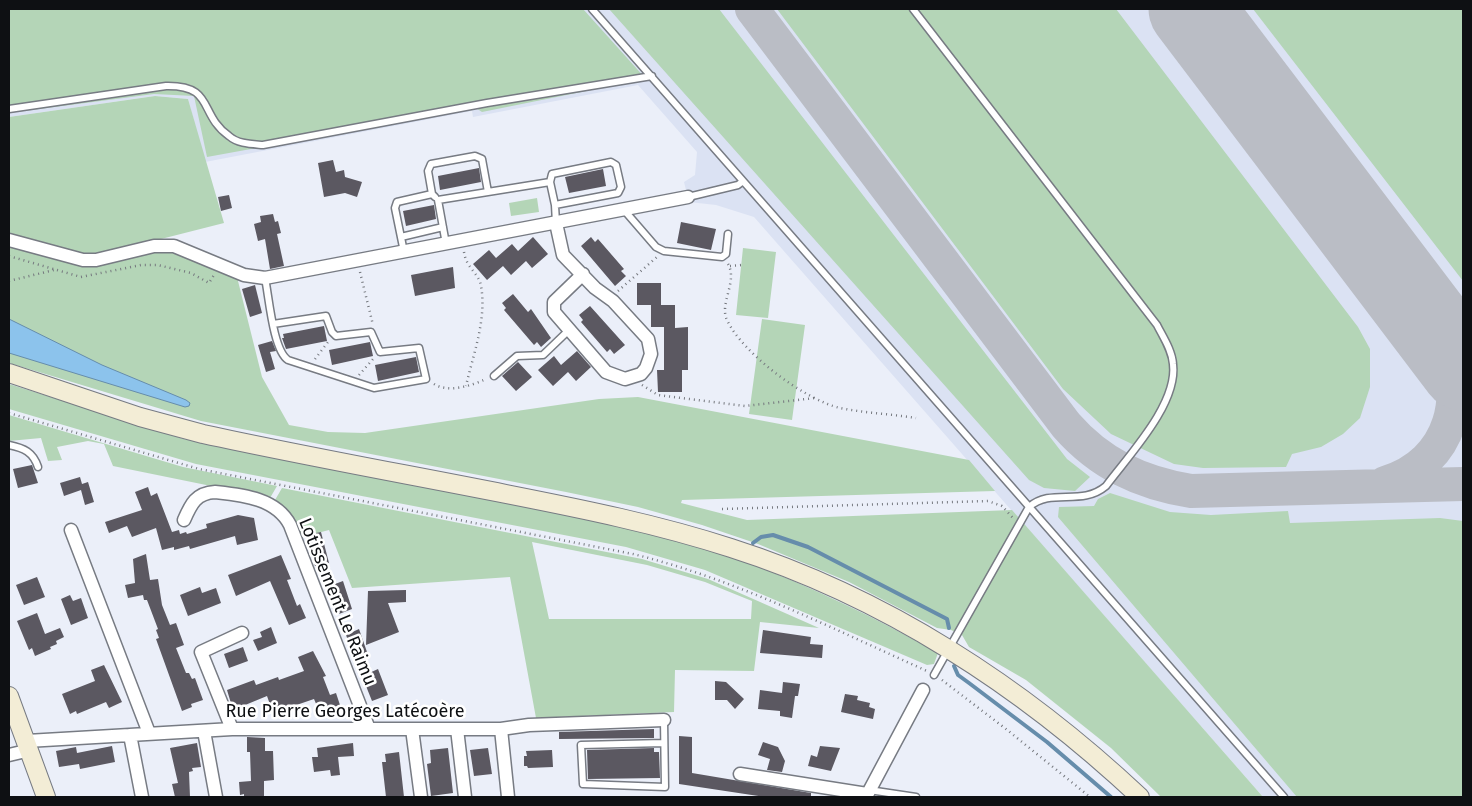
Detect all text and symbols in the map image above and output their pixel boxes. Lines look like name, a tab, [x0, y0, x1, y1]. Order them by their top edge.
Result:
street label: Lotissement Le Raimu	[294, 515, 380, 689]
street label: Rue Pierre Georges Latécoère	[225, 701, 465, 723]

